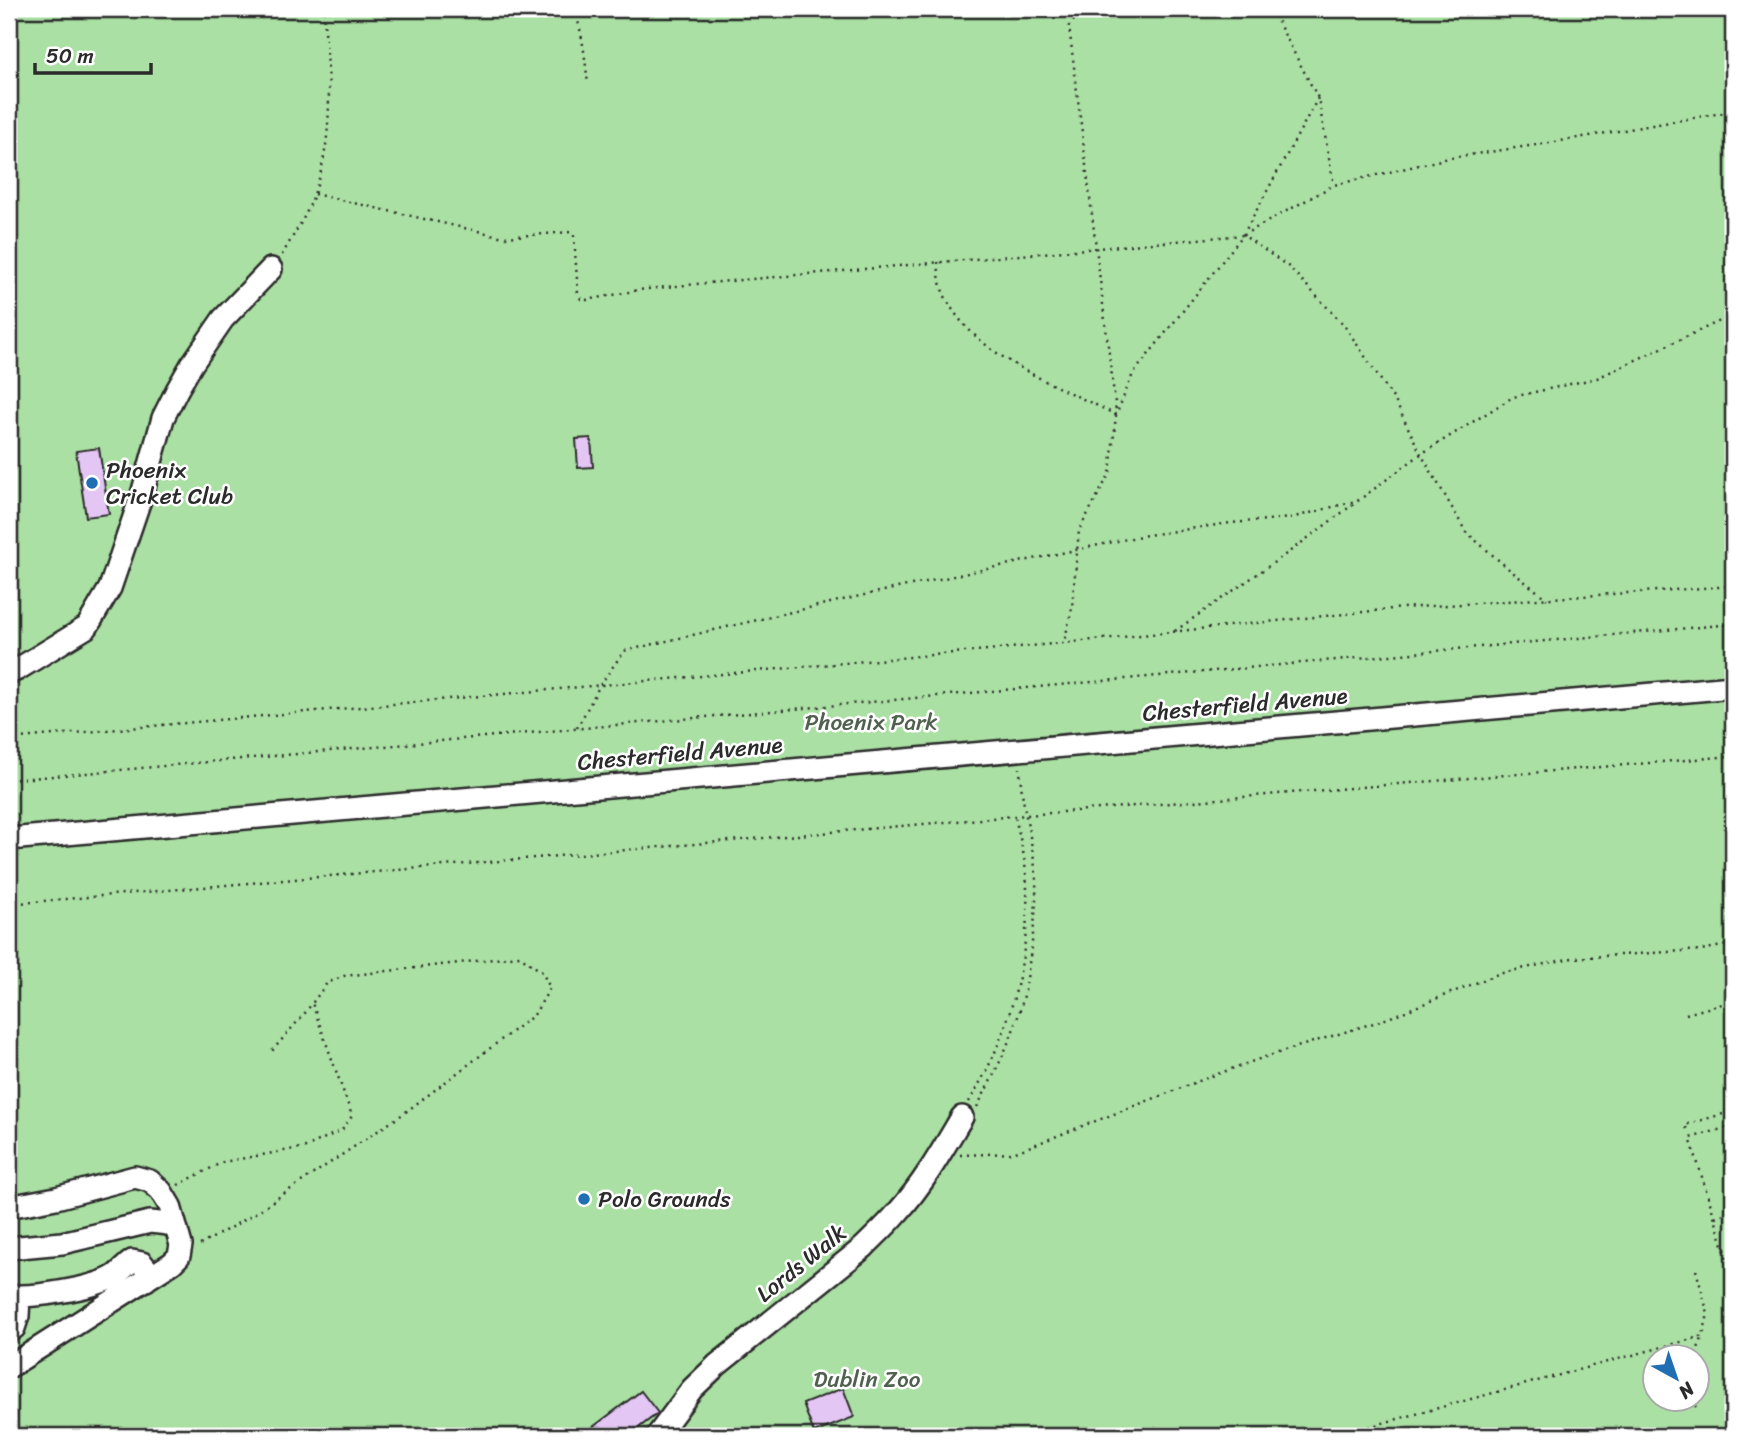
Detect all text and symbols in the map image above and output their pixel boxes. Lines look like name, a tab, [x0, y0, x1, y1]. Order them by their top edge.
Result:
scale bar	[35, 32, 150, 76]
text: 50 m	[46, 37, 94, 75]
place label: Phoenix Cricket Club	[106, 450, 233, 517]
marker: Phoenix Cricket Club	[84, 475, 100, 491]
street label: Chesterfield Avenue	[1141, 675, 1349, 734]
park label: Phoenix Park	[804, 702, 938, 743]
street label: Chesterfield Avenue	[576, 724, 784, 783]
place label: Polo Grounds	[598, 1179, 731, 1220]
marker: Polo Grounds	[576, 1191, 592, 1207]
street label: Lords Walk	[747, 1214, 856, 1313]
north arrow	[1640, 1344, 1710, 1414]
park label: Dublin Zoo	[814, 1359, 921, 1400]
text: N	[1670, 1373, 1703, 1408]

